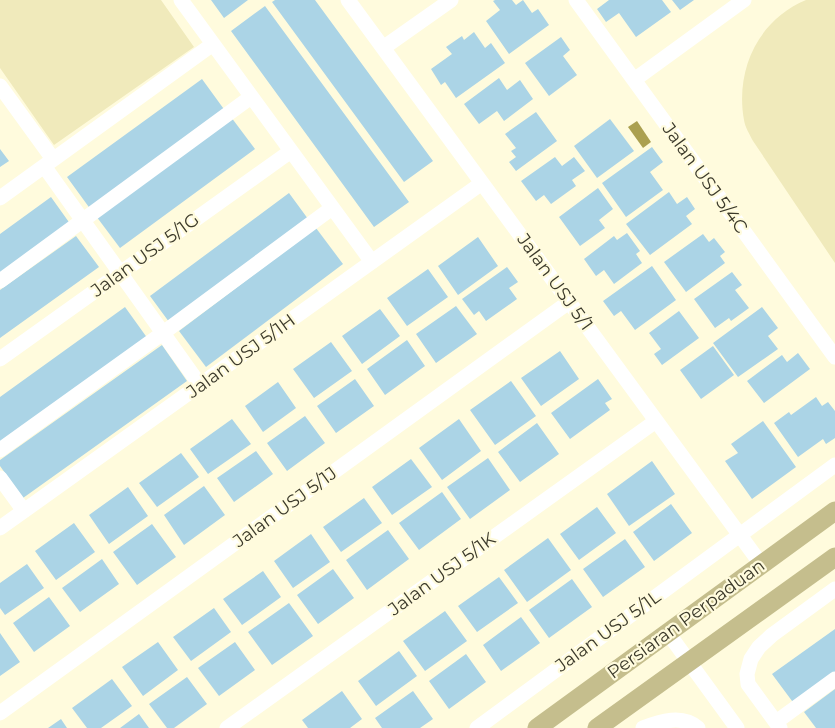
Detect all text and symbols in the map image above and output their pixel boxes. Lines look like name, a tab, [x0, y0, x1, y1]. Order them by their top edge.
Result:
street label: Jalan USJ 5/4C	[657, 118, 753, 238]
street label: Jalan USJ 5/1G	[86, 208, 203, 302]
street label: Jalan USJ 5/1	[512, 228, 597, 335]
street label: Jalan USJ 5/1H	[182, 309, 300, 403]
street label: Jalan USJ 5/1J	[228, 462, 341, 553]
street label: Jalan USJ 5/1K	[383, 528, 500, 621]
street label: Persiaran Perpaduan	[603, 554, 769, 684]
street label: Jalan USJ 5/1L	[550, 585, 665, 677]

